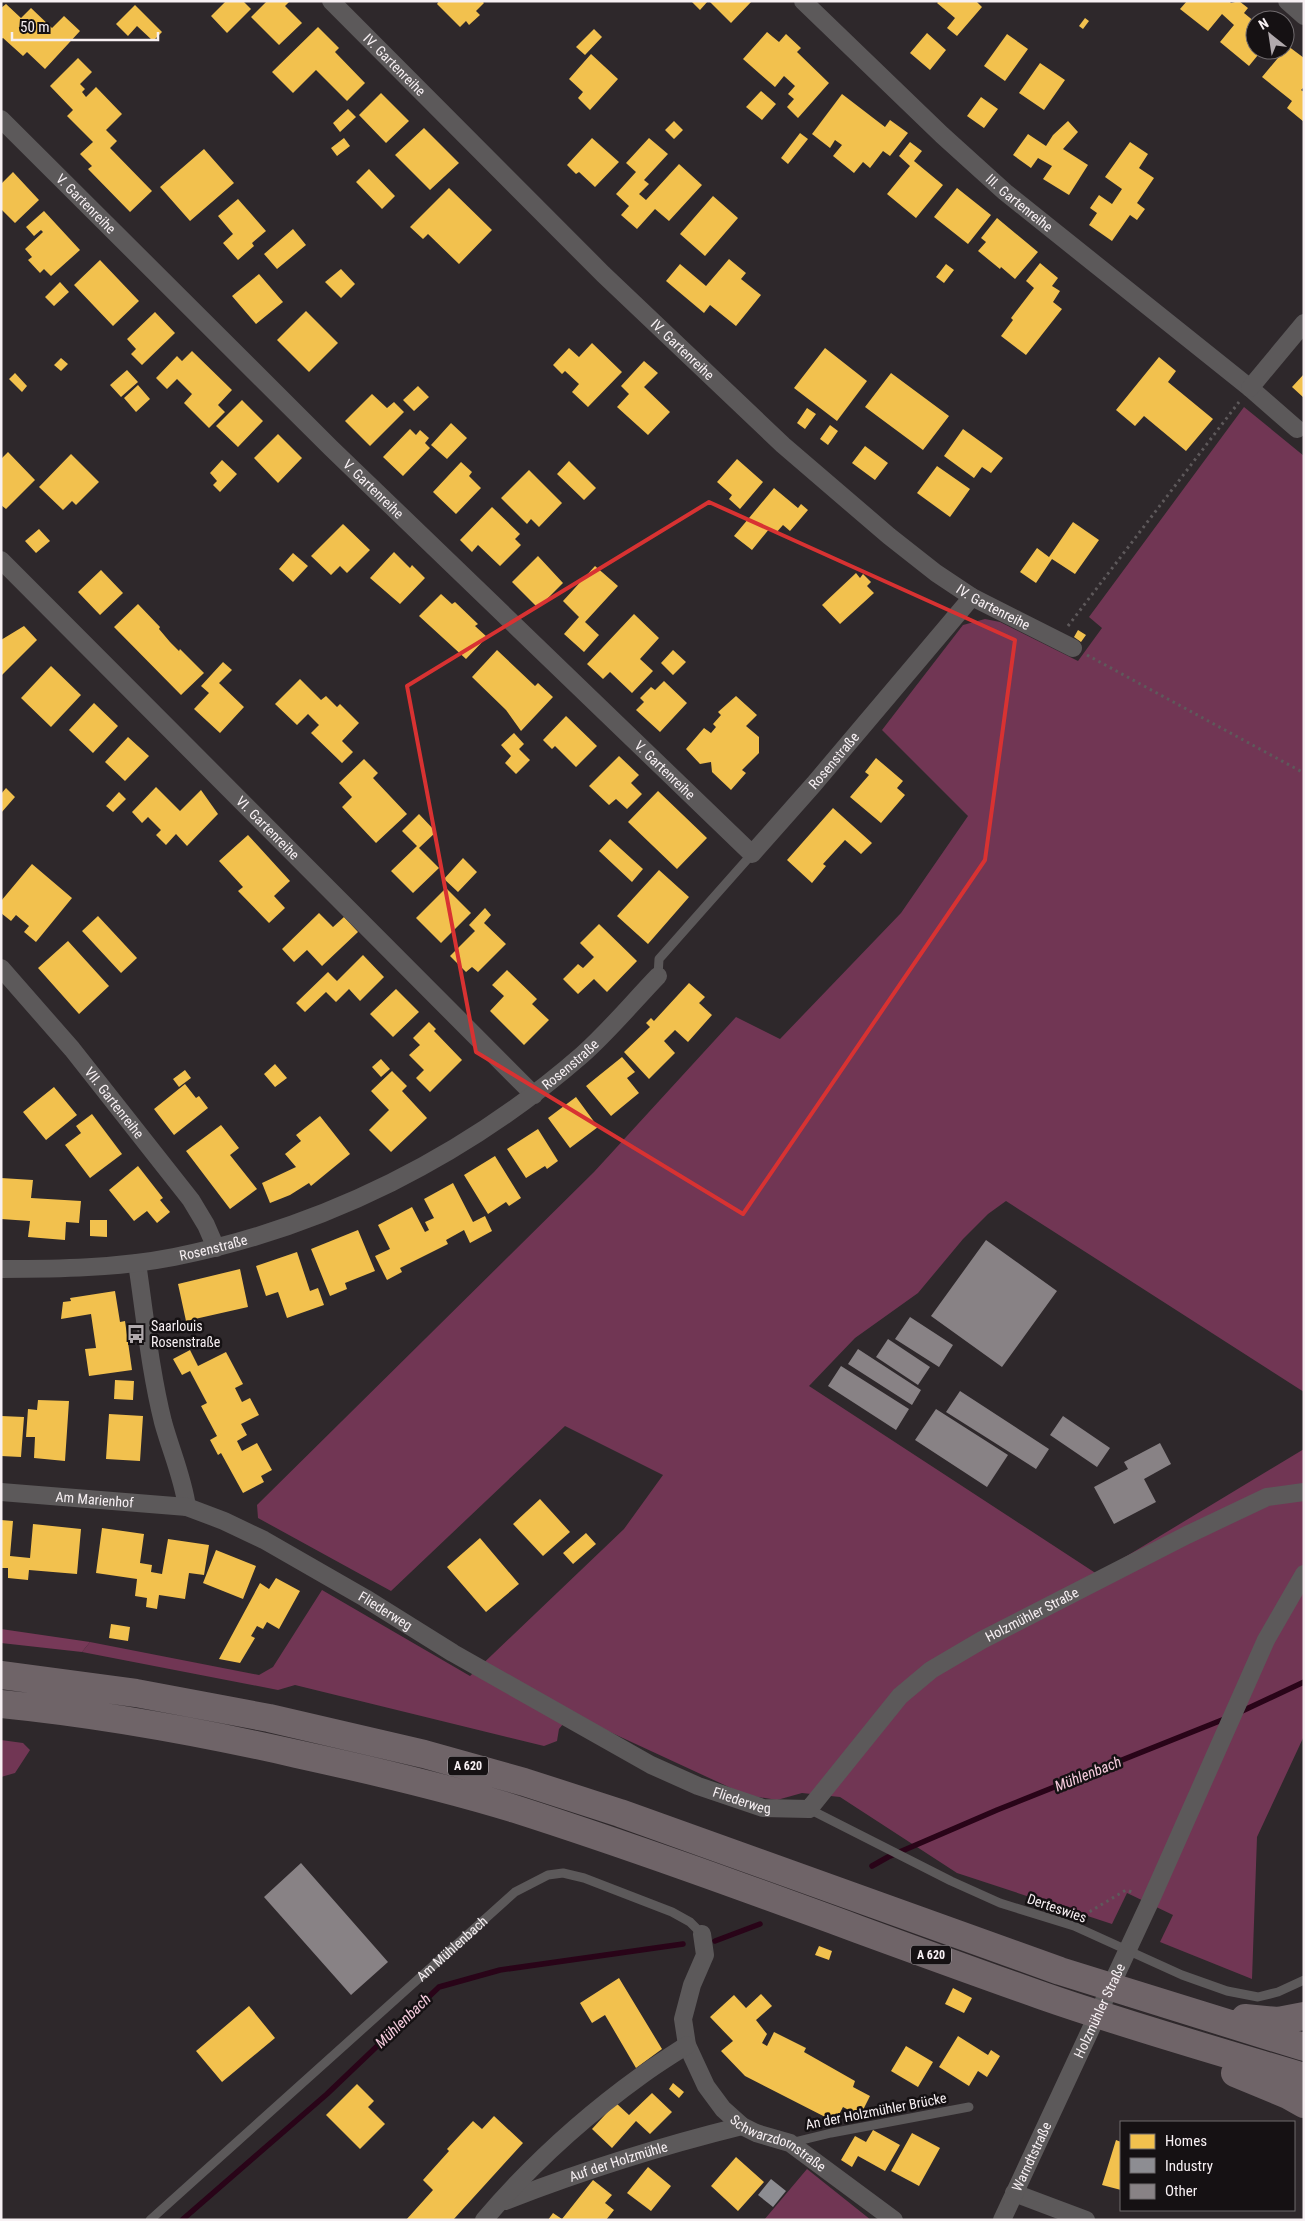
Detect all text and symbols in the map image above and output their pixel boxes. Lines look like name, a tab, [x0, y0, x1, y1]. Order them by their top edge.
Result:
scale bar	[12, 10, 159, 42]
north arrow	[1245, 10, 1295, 60]
text: N	[1256, 15, 1271, 33]
text: 50 m	[20, 18, 50, 36]
street label: IV. Gartenreihe	[360, 30, 429, 99]
street label: V. Gartenreihe	[53, 171, 119, 237]
street label: III. Gartenreihe	[983, 171, 1056, 235]
street label: IV. Gartenreihe	[648, 316, 718, 384]
street label: V. Gartenreihe	[340, 456, 407, 522]
street label: IV. Gartenreihe	[953, 581, 1033, 633]
street label: Rosenstraße	[805, 729, 863, 792]
street label: V. Gartenreihe	[632, 737, 699, 803]
street label: VI. Gartenreihe	[233, 793, 303, 863]
street label: Rosenstraße	[539, 1036, 602, 1093]
street label: VII. Gartenreihe	[81, 1064, 147, 1142]
street label: Rosenstraße	[178, 1231, 249, 1264]
place label: Saarlouis Rosenstraße	[151, 1318, 221, 1350]
bus stop icon: Saarlouis Rosenstraße	[125, 1323, 147, 1345]
street label: Am Marienhof	[55, 1488, 135, 1511]
street label: Holzmühler Straße	[983, 1584, 1081, 1645]
street label: Fliederweg	[356, 1588, 415, 1634]
water label: Mühlenbach	[1052, 1753, 1124, 1795]
road number: A 620	[448, 1756, 488, 1775]
street label: Fliederweg	[711, 1784, 771, 1816]
street label: Derteswies	[1025, 1890, 1089, 1926]
street label: Am Mühlenbach	[413, 1913, 491, 1984]
road number: A 620	[911, 1946, 951, 1964]
street label: Holzmühler Straße	[1071, 1960, 1128, 2060]
water label: Mühlenbach	[372, 1990, 434, 2052]
street label: An der Holzmühler Brücke	[804, 2089, 948, 2133]
street label: Schwarzdornstraße	[727, 2111, 829, 2175]
street label: Warndtstraße	[1009, 2119, 1055, 2194]
legend	[1120, 2121, 1295, 2211]
text: Homes	[1165, 2132, 1207, 2150]
street label: Auf der Holzmühle	[567, 2138, 670, 2185]
text: Industry	[1165, 2157, 1213, 2175]
text: Other	[1165, 2182, 1198, 2200]

